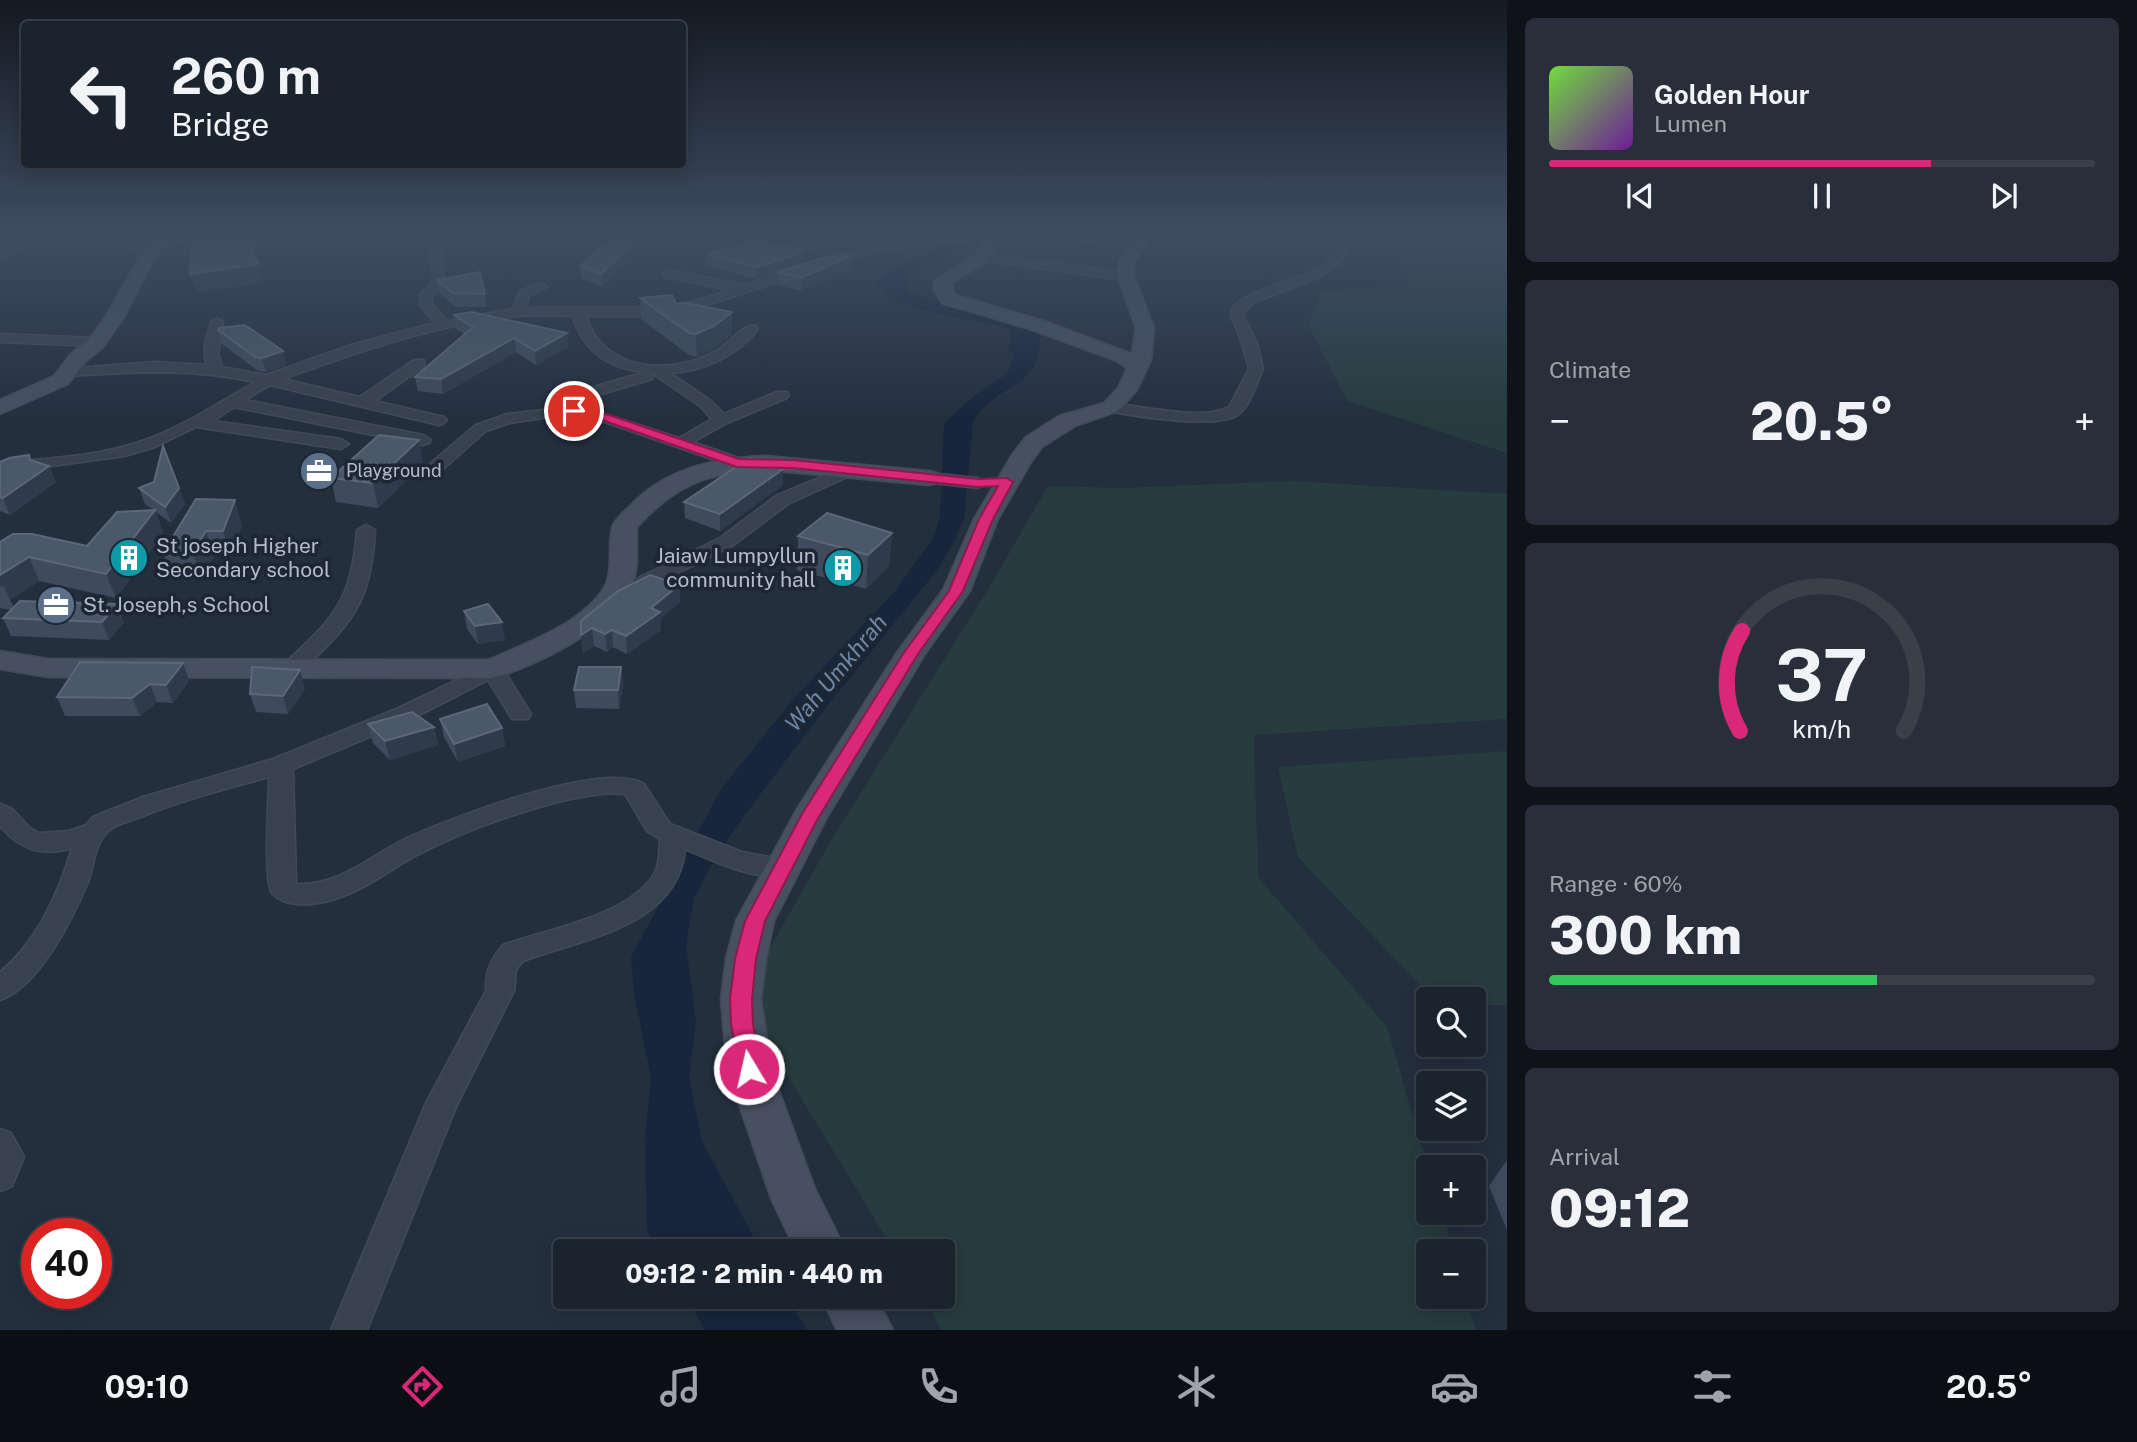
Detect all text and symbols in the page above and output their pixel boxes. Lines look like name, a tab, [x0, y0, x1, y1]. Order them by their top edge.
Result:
text: 260 m	[171, 47, 321, 105]
icon: left	[56, 49, 147, 140]
text: Golden Hour	[1654, 79, 1809, 110]
text: Bridge	[171, 106, 269, 143]
text: Lumen	[1654, 110, 1727, 137]
icon: previous	[1621, 177, 1659, 215]
icon: pause	[1803, 177, 1841, 215]
icon: next	[1985, 177, 2023, 215]
text: Climate	[1549, 356, 1631, 383]
pin	[544, 381, 604, 441]
text: 20.5°	[1750, 391, 1894, 452]
icon: arrive	[555, 392, 593, 430]
text: −	[1549, 399, 1570, 444]
text: +	[2074, 399, 2095, 444]
office icon: Playground	[298, 450, 340, 492]
place label: Playground	[346, 460, 442, 481]
place label: St joseph Higher Secondary school	[156, 533, 330, 582]
building icon: St joseph Higher Secondary school	[108, 537, 150, 579]
place label: Jaiaw Lumpyllun community hall	[656, 543, 816, 592]
building icon: Jaiaw Lumpyllun community hall	[822, 547, 864, 589]
office icon: St. Joseph,s School	[35, 584, 77, 626]
place label: St. Joseph,s School	[83, 592, 270, 617]
water label: Wah Umkhrah	[779, 609, 892, 737]
text: 37	[1776, 632, 1868, 717]
text: km/h	[1793, 714, 1851, 744]
text: Range · 60%	[1549, 870, 1682, 897]
text: 300 km	[1549, 905, 1742, 966]
map controls	[1416, 987, 1486, 1309]
button: search	[1416, 987, 1486, 1057]
position arrow	[712, 1032, 786, 1106]
button: layers	[1416, 1071, 1486, 1141]
text: Arrival	[1549, 1143, 1620, 1170]
button: +	[1416, 1155, 1486, 1225]
text: 09:12	[1549, 1178, 1690, 1239]
speed limit sign: 40	[21, 1218, 112, 1309]
button: −	[1416, 1239, 1486, 1309]
text: 09:12 · 2 min · 440 m	[625, 1258, 883, 1289]
icon: directions	[398, 1362, 447, 1411]
icon: music	[656, 1362, 705, 1411]
icon: phone	[914, 1362, 963, 1411]
icon: climate	[1172, 1362, 1221, 1411]
icon: car	[1430, 1362, 1479, 1411]
icon: filters	[1688, 1362, 1737, 1411]
text: 09:10	[105, 1368, 189, 1405]
text: 20.5°	[1946, 1368, 2032, 1405]

